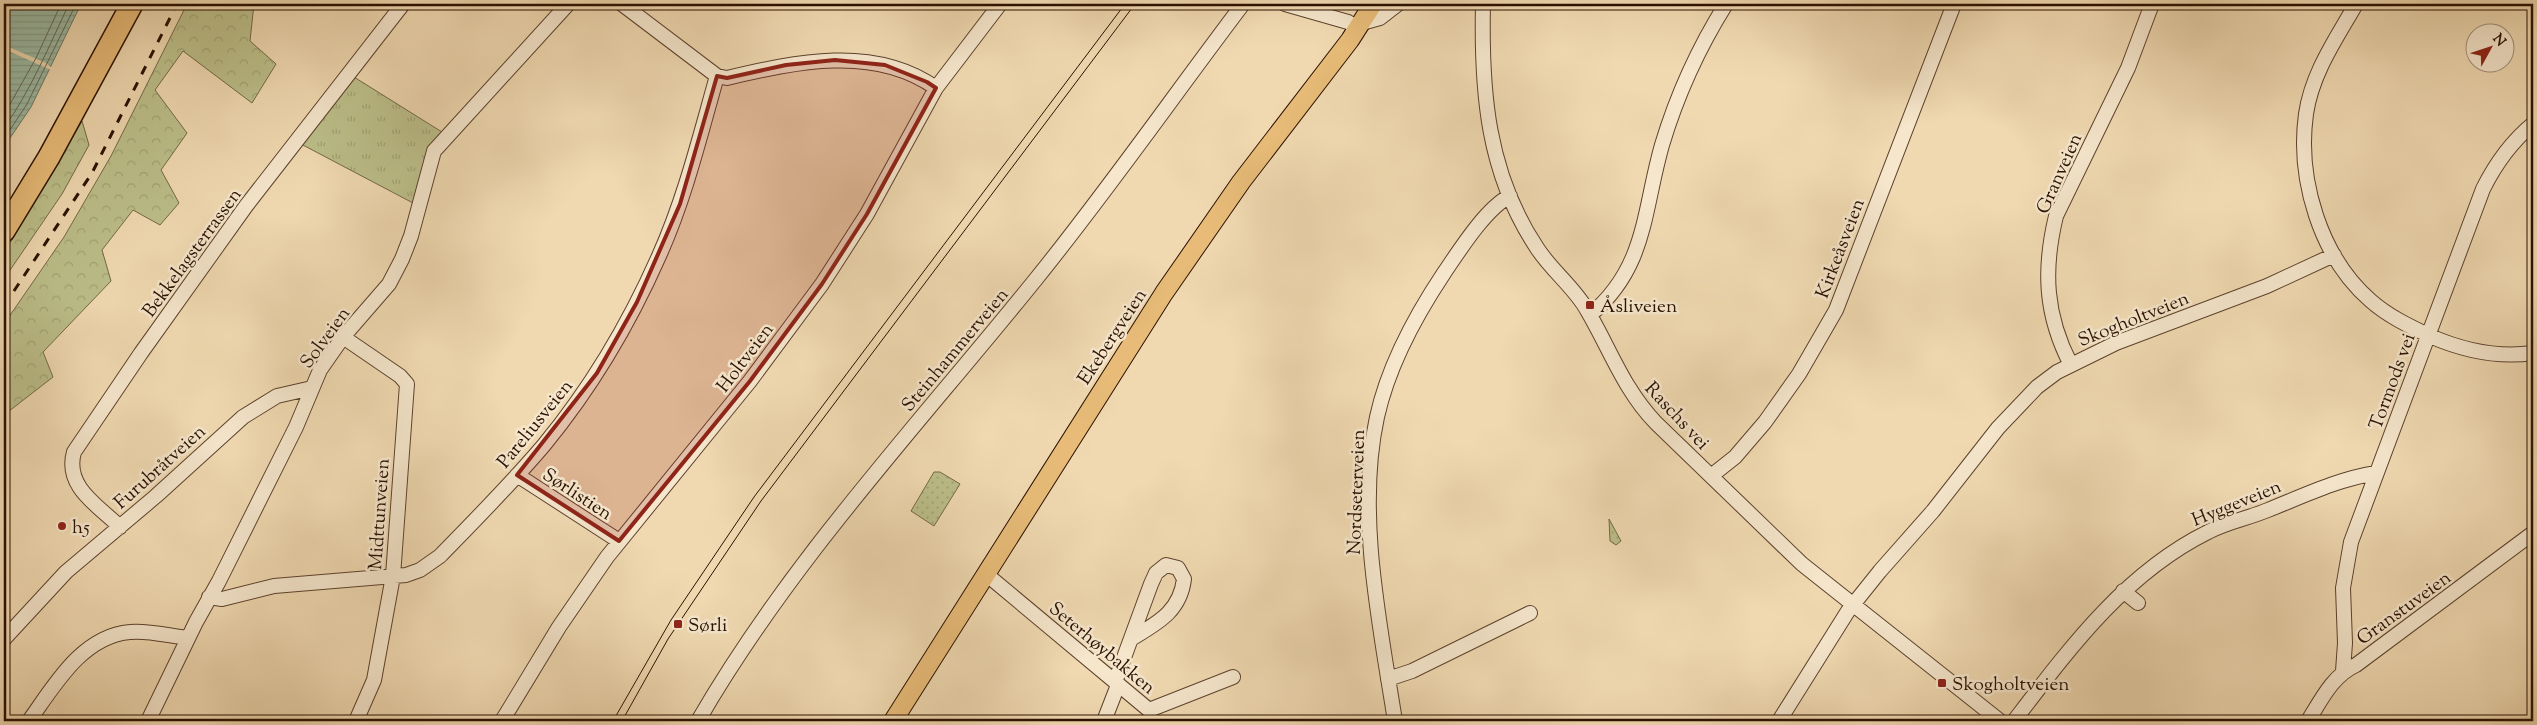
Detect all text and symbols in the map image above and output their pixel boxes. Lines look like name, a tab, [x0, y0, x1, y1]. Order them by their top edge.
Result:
north arrow	[2464, 22, 2514, 72]
text: N	[2487, 30, 2510, 52]
street label: Granveien	[2031, 129, 2090, 219]
street label: Bekkelagsterrassen	[137, 183, 249, 324]
street label: Kirkeåsveien	[1810, 195, 1873, 303]
street label: Steinhammerveien	[896, 283, 1016, 418]
street label: Ekebergveien	[1072, 284, 1154, 391]
street label: Skogholtveien	[2074, 286, 2194, 355]
place label: Åsliveien	[1600, 294, 1677, 321]
marker: Åsliveien	[1584, 299, 1596, 311]
street label: Solveien	[294, 302, 358, 375]
street label: Holtveien	[711, 318, 781, 399]
street label: Tormods vei	[2363, 330, 2423, 434]
street label: Pareliusveien	[492, 374, 580, 475]
street label: Raschs vei	[1637, 377, 1715, 457]
street label: Furubråtveien	[109, 419, 213, 516]
street label: Nordseterveien	[1342, 429, 1373, 555]
street label: Midttunveien	[363, 458, 398, 571]
street label: Sørlistien	[536, 462, 617, 528]
street label: Hyggeveien	[2188, 474, 2286, 535]
place label: h5	[72, 515, 90, 542]
marker: h5	[56, 520, 68, 532]
street label: Granstuveien	[2352, 565, 2457, 653]
street label: Seterhøybakken	[1042, 596, 1161, 702]
place label: Sørli	[688, 613, 727, 640]
marker: Sørli	[672, 618, 684, 630]
place label: Skogholtveien	[1952, 672, 2070, 699]
marker: Skogholtveien	[1936, 677, 1948, 689]

